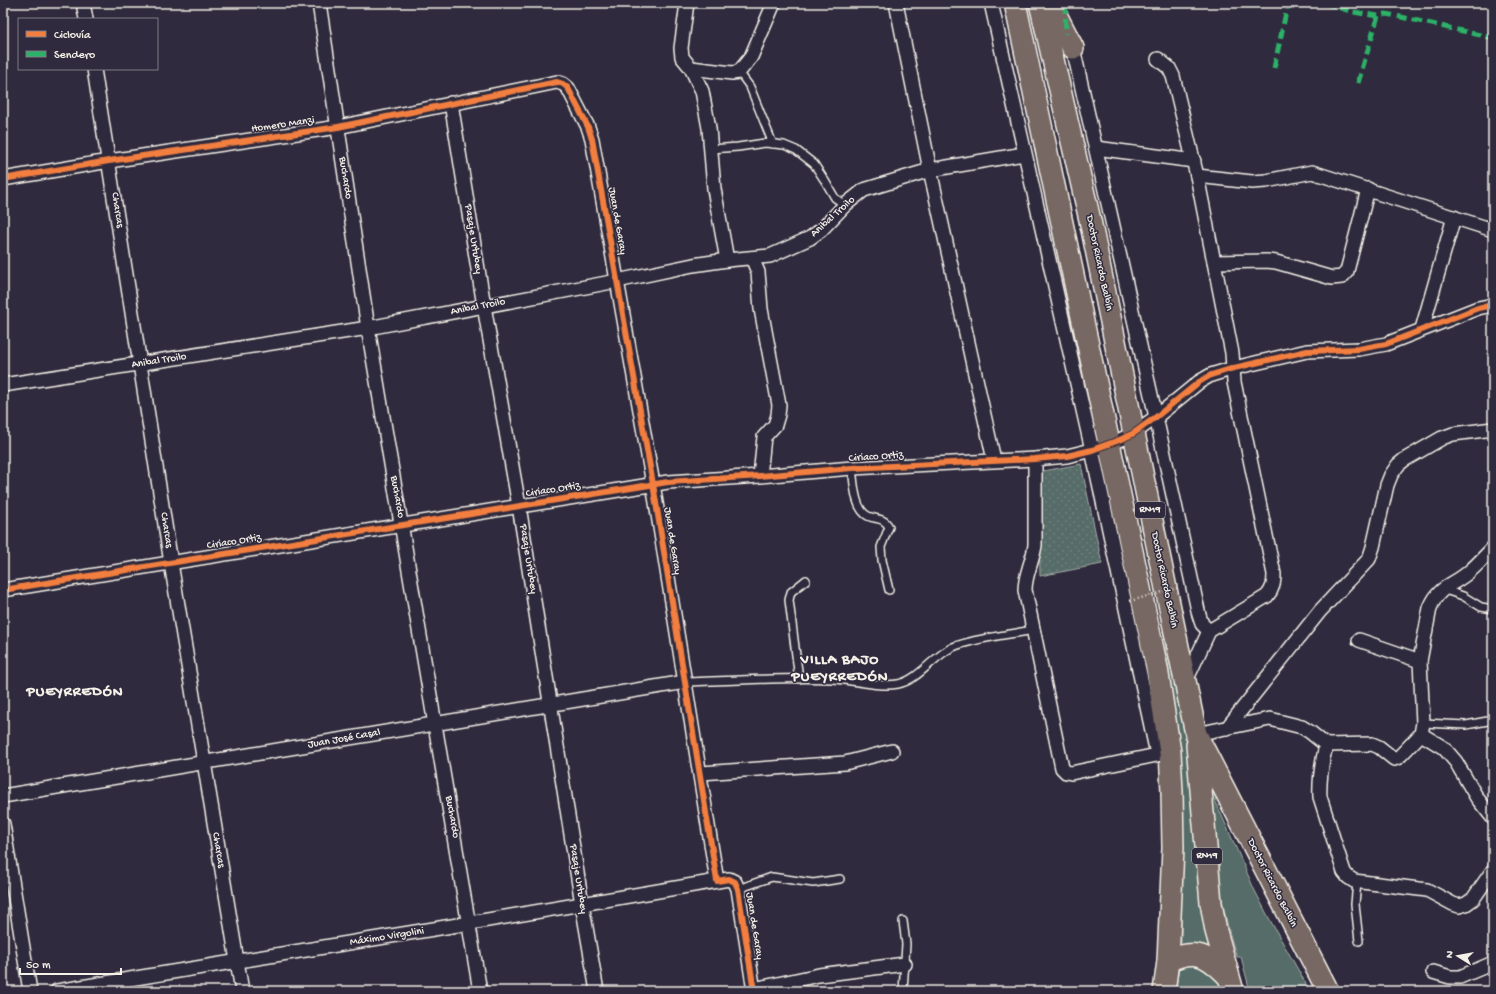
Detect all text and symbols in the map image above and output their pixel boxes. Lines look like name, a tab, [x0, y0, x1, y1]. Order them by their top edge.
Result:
legend	[18, 18, 158, 70]
text: Ciclovía	[54, 29, 91, 43]
text: Sendero	[54, 49, 95, 63]
street label: Homero Manzi	[251, 115, 315, 135]
street label: Buchardo	[336, 155, 354, 200]
street label: Juan de Garay	[605, 186, 629, 256]
street label: Charcas	[108, 191, 126, 230]
street label: Anibal Troilo	[808, 194, 858, 240]
street label: Pasaje Urtubey	[461, 202, 485, 275]
street label: Doctor Ricardo Balbín	[1083, 213, 1115, 313]
street label: Anibal Troilo	[450, 296, 507, 318]
street label: Anibal Troilo	[131, 351, 188, 371]
street label: Ciriaco Ortiz	[848, 449, 905, 465]
street label: Buchardo	[387, 474, 407, 519]
street label: Ciriaco Ortiz	[525, 480, 582, 500]
road number: RN19	[1135, 502, 1165, 518]
street label: Juan de Garay	[661, 506, 683, 576]
street label: Charcas	[157, 511, 175, 550]
street label: Pasaje Urtubey	[516, 522, 540, 595]
street label: Doctor Ricardo Balbín	[1148, 530, 1180, 630]
street label: Ciriaco Ortiz	[206, 532, 263, 552]
district label: VILLA BAJO PUEYRREDÓN	[791, 651, 888, 686]
district label: PUEYRREDÓN	[26, 683, 123, 701]
street label: Juan José Casal	[307, 727, 382, 751]
street label: Buchardo	[442, 794, 462, 839]
street label: Charcas	[209, 831, 227, 870]
street label: Doctor Ricardo Balbín	[1244, 836, 1300, 930]
street label: Pasaje Urtubey	[566, 842, 590, 915]
road number: RN19	[1192, 848, 1222, 864]
street label: Juan de Garay	[743, 891, 765, 961]
street label: Máximo Virgolini	[349, 925, 425, 949]
north arrow	[1438, 936, 1478, 976]
scale bar	[20, 950, 121, 976]
text: N	[1444, 950, 1457, 959]
text: 50 m	[26, 959, 51, 973]

